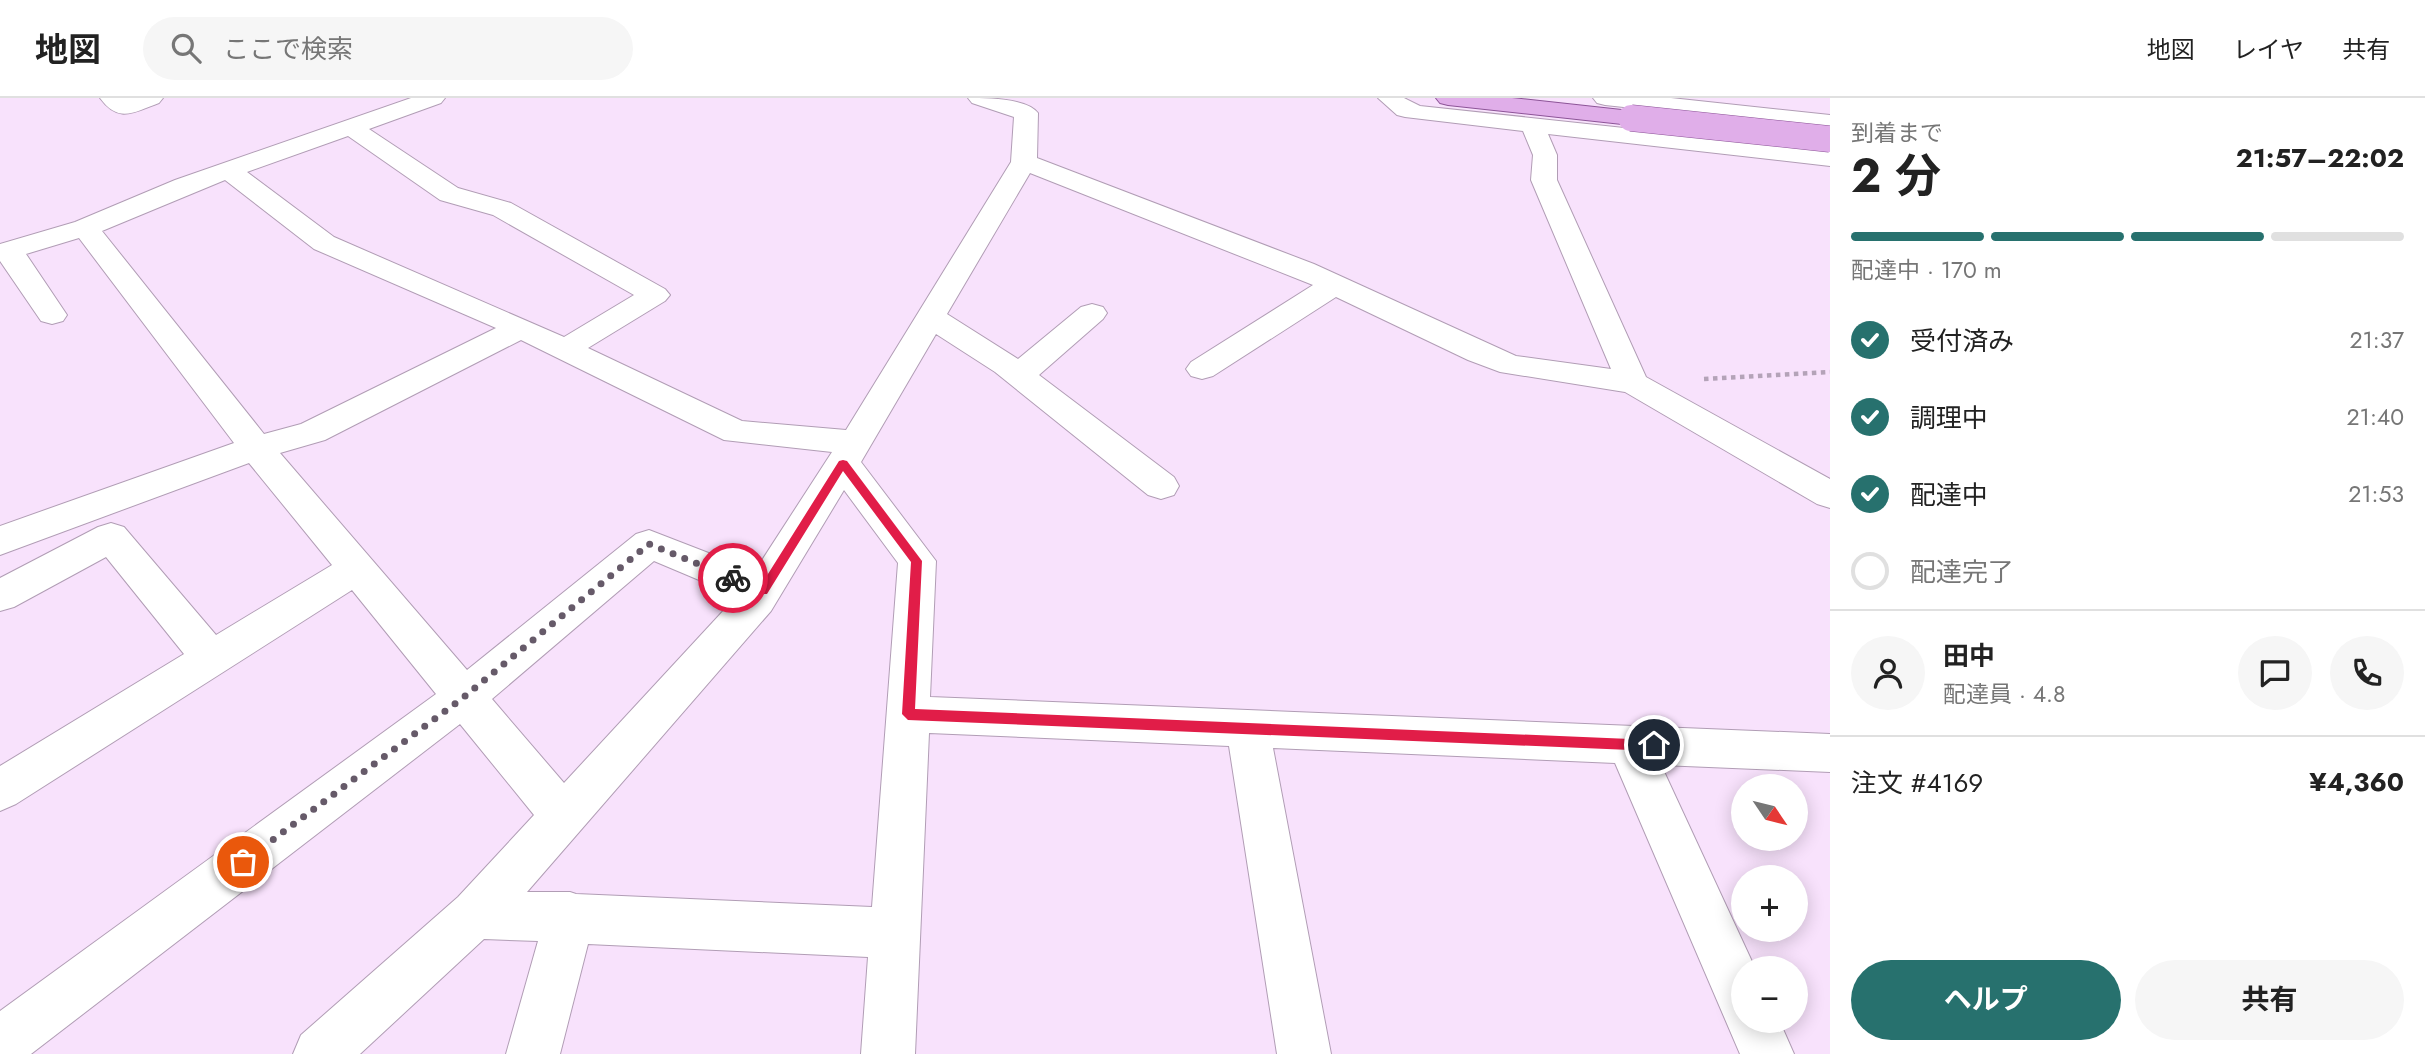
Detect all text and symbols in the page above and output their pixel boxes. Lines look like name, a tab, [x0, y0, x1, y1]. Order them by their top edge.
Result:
search box	[143, 17, 633, 80]
text: 地図	[35, 26, 101, 73]
icon: search	[167, 29, 205, 67]
text: ここで検索	[223, 30, 353, 68]
text: 地図	[2147, 32, 2195, 67]
text: レイヤ	[2233, 32, 2304, 67]
text: 共有	[2342, 32, 2390, 67]
text: 到着まで	[1851, 116, 1943, 150]
text: 21:57–22:02	[2236, 139, 2404, 177]
text: 2 分	[1851, 143, 1941, 209]
text: 配達中 · 170 m	[1851, 253, 2002, 287]
icon: check	[1851, 321, 1889, 359]
text: 受付済み	[1910, 322, 2014, 360]
text: 21:37	[2349, 323, 2404, 357]
icon: check	[1851, 398, 1889, 436]
text: 調理中	[1910, 399, 1988, 437]
text: 21:40	[2346, 400, 2404, 434]
icon: check	[1851, 475, 1889, 513]
text: 配達中	[1910, 476, 1988, 514]
text: 21:53	[2348, 477, 2404, 511]
courier	[698, 543, 768, 613]
text: 配達完了	[1910, 553, 2014, 591]
icon: bike	[714, 559, 752, 597]
button: person	[1851, 636, 1925, 710]
button: chat	[2238, 636, 2312, 710]
button: phone	[2330, 636, 2404, 710]
text: 田中	[1943, 637, 1995, 675]
text: 配達員 · 4.8	[1943, 677, 2066, 711]
pin	[1624, 715, 1684, 775]
icon: home	[1635, 726, 1673, 764]
text: ¥4,360	[2309, 763, 2404, 801]
text: 注文 #4169	[1851, 764, 1983, 802]
north arrow	[1731, 774, 1808, 850]
map controls	[1731, 774, 1808, 1033]
pin	[213, 832, 273, 892]
icon: bag	[224, 843, 262, 881]
button: +	[1731, 865, 1808, 942]
button: −	[1731, 956, 1808, 1033]
button: ヘルプ	[1851, 960, 2121, 1040]
button: 共有	[2135, 960, 2404, 1040]

